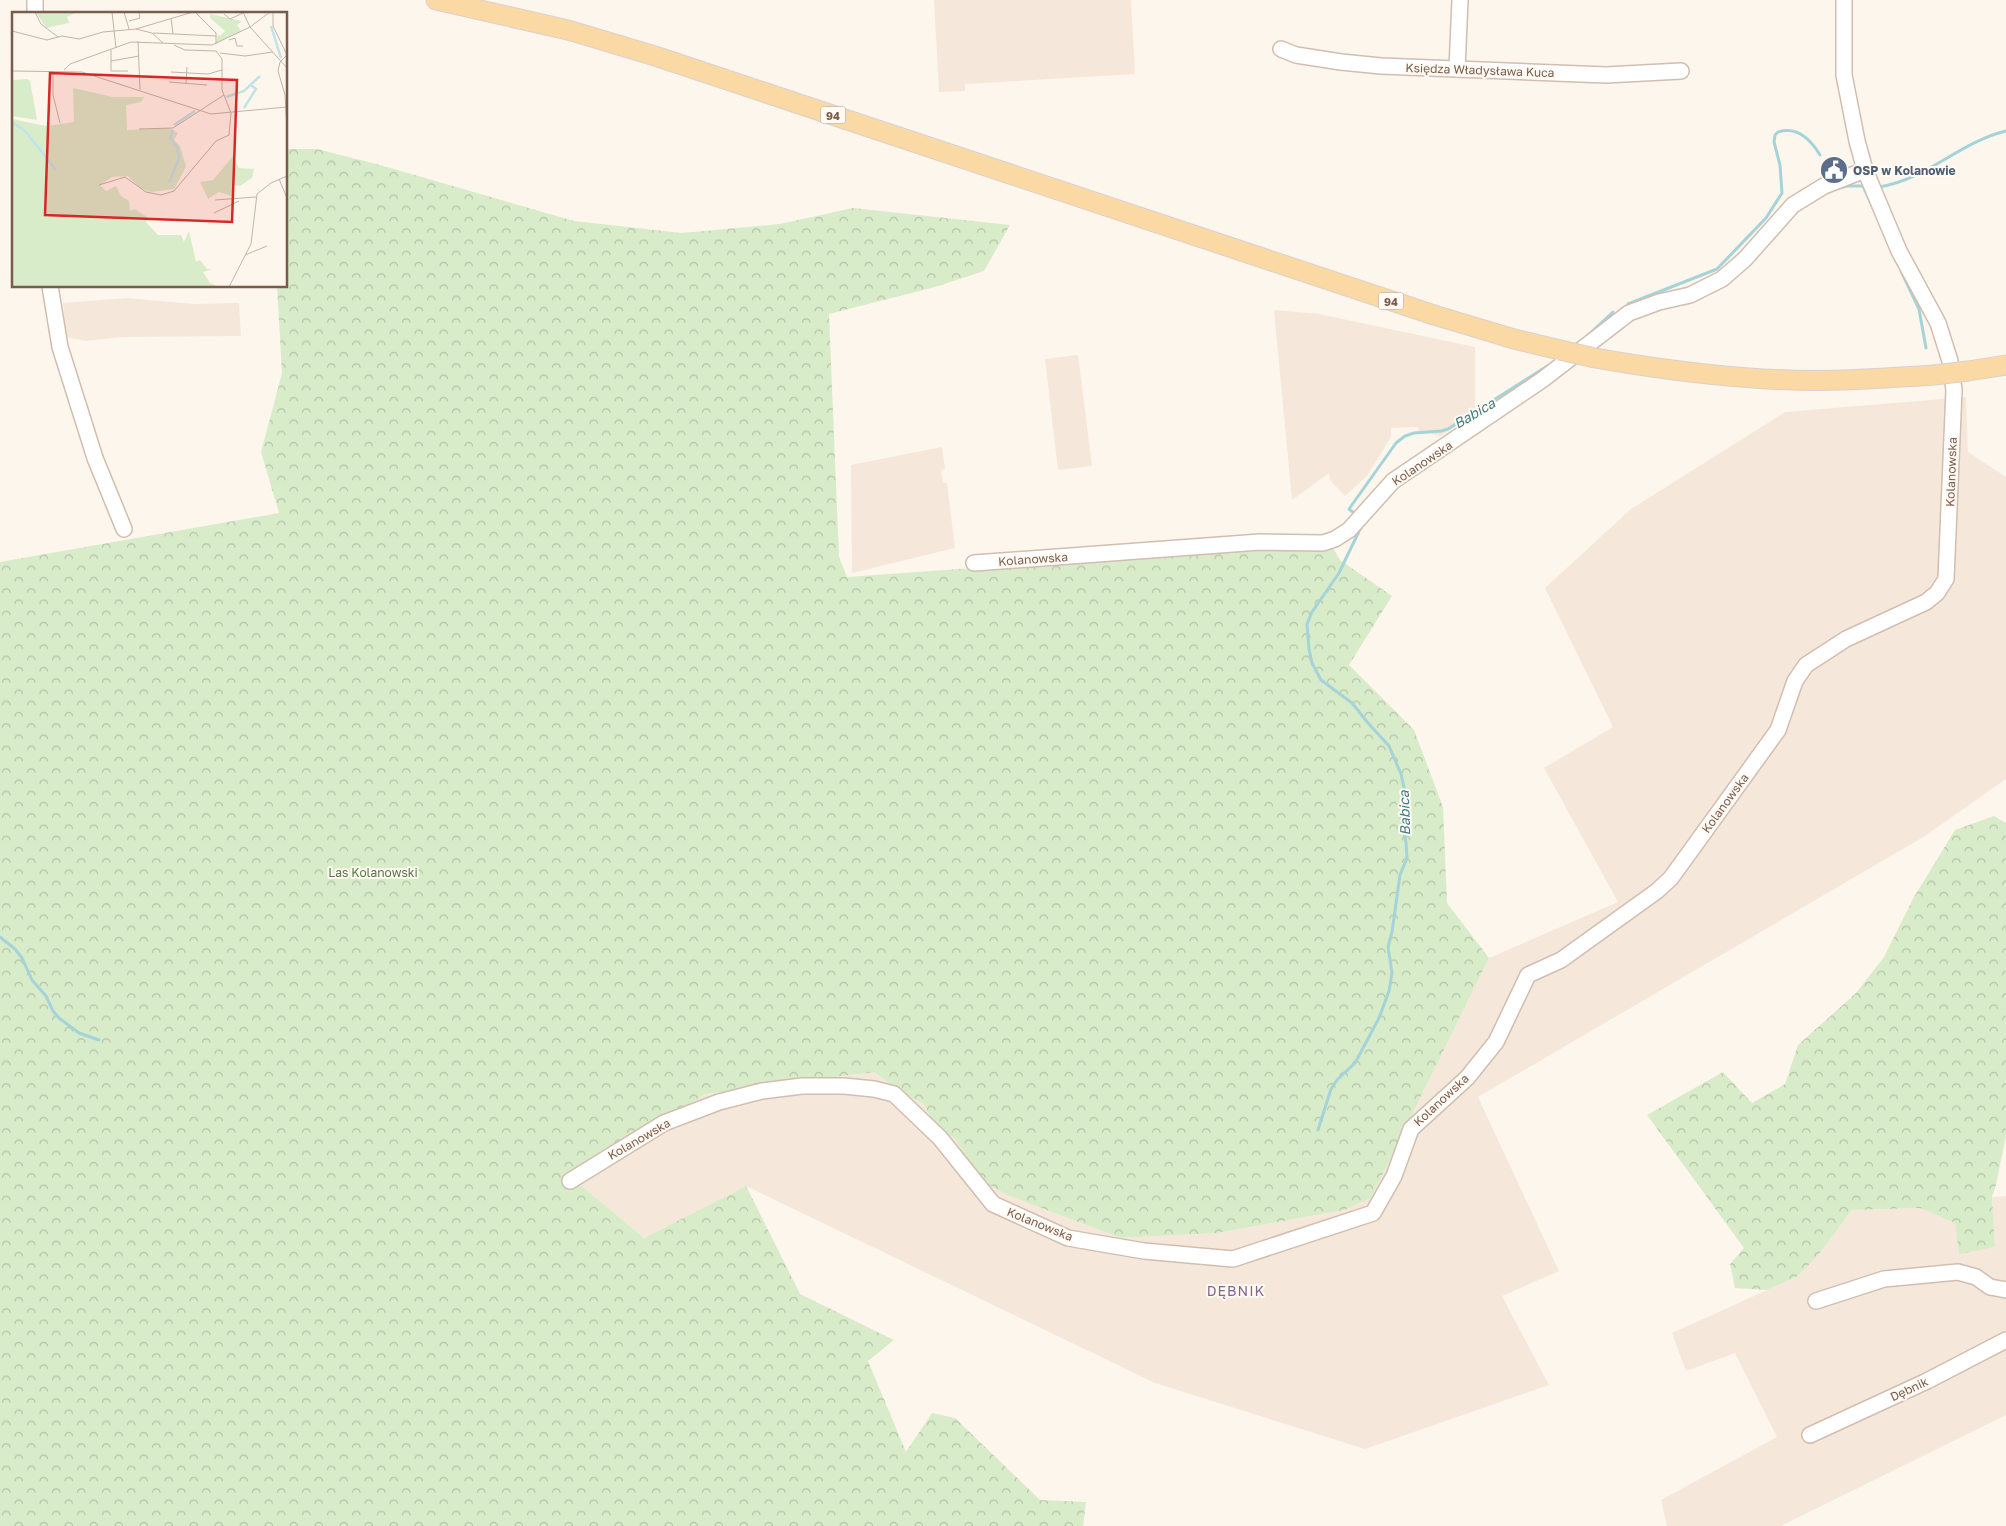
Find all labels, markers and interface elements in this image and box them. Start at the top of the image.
inset map [12,12,288,288]
street label: Księdza Władysława Kuca [1405,60,1555,80]
road number: 94 [820,106,846,124]
public building icon: OSP w Kolanowie [1819,155,1849,185]
place label: OSP w Kolanowie [1853,163,1956,178]
road number: 94 [1378,292,1404,310]
water label: Babica [1450,394,1499,432]
street label: Kolanowska [1389,437,1455,489]
street label: Kolanowska [1942,437,1960,507]
street label: Kolanowska [998,549,1068,569]
street label: Kolanowska [1698,770,1752,836]
water label: Babica [1395,789,1413,836]
park label: Las Kolanowski [328,865,418,880]
street label: Kolanowska [1410,1071,1472,1129]
street label: Kolanowska [605,1115,673,1163]
street label: Kolanowska [1005,1204,1075,1244]
district label: DĘBNIK [1207,1282,1265,1299]
street label: Dębnik [1888,1374,1931,1404]

